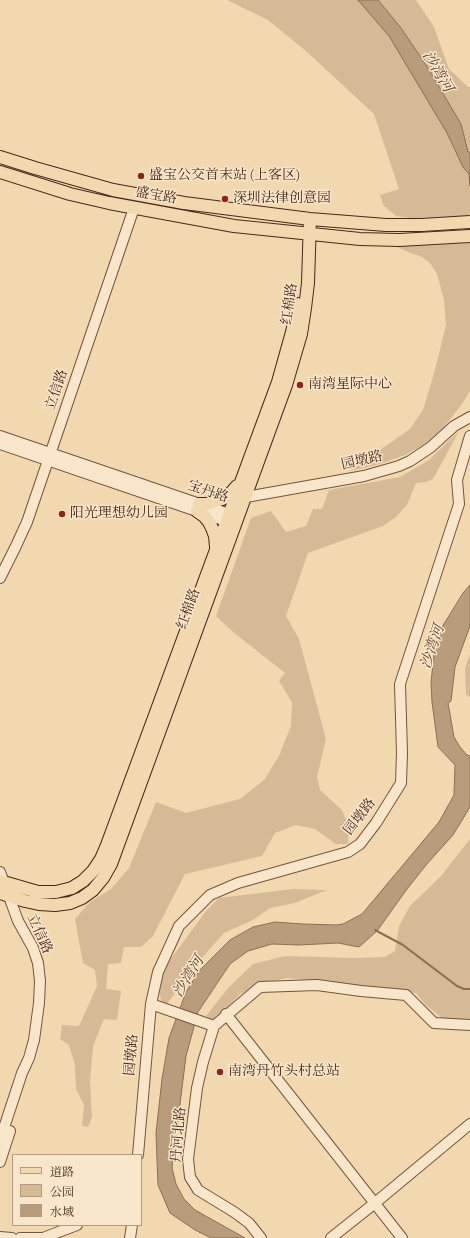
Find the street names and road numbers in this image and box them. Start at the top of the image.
street label: 盛宝路 [134,184,178,208]
street label: 红棉路 [279,282,301,326]
street label: 立信路 [42,367,72,413]
street label: 园墩路 [340,448,384,474]
street label: 宝丹路 [185,477,231,507]
street label: 红棉路 [174,586,204,632]
street label: 园墩路 [340,795,380,839]
street label: 立信路 [23,911,55,957]
street label: 园墩路 [122,1033,142,1077]
street label: 丹河北路 [168,1106,190,1164]

